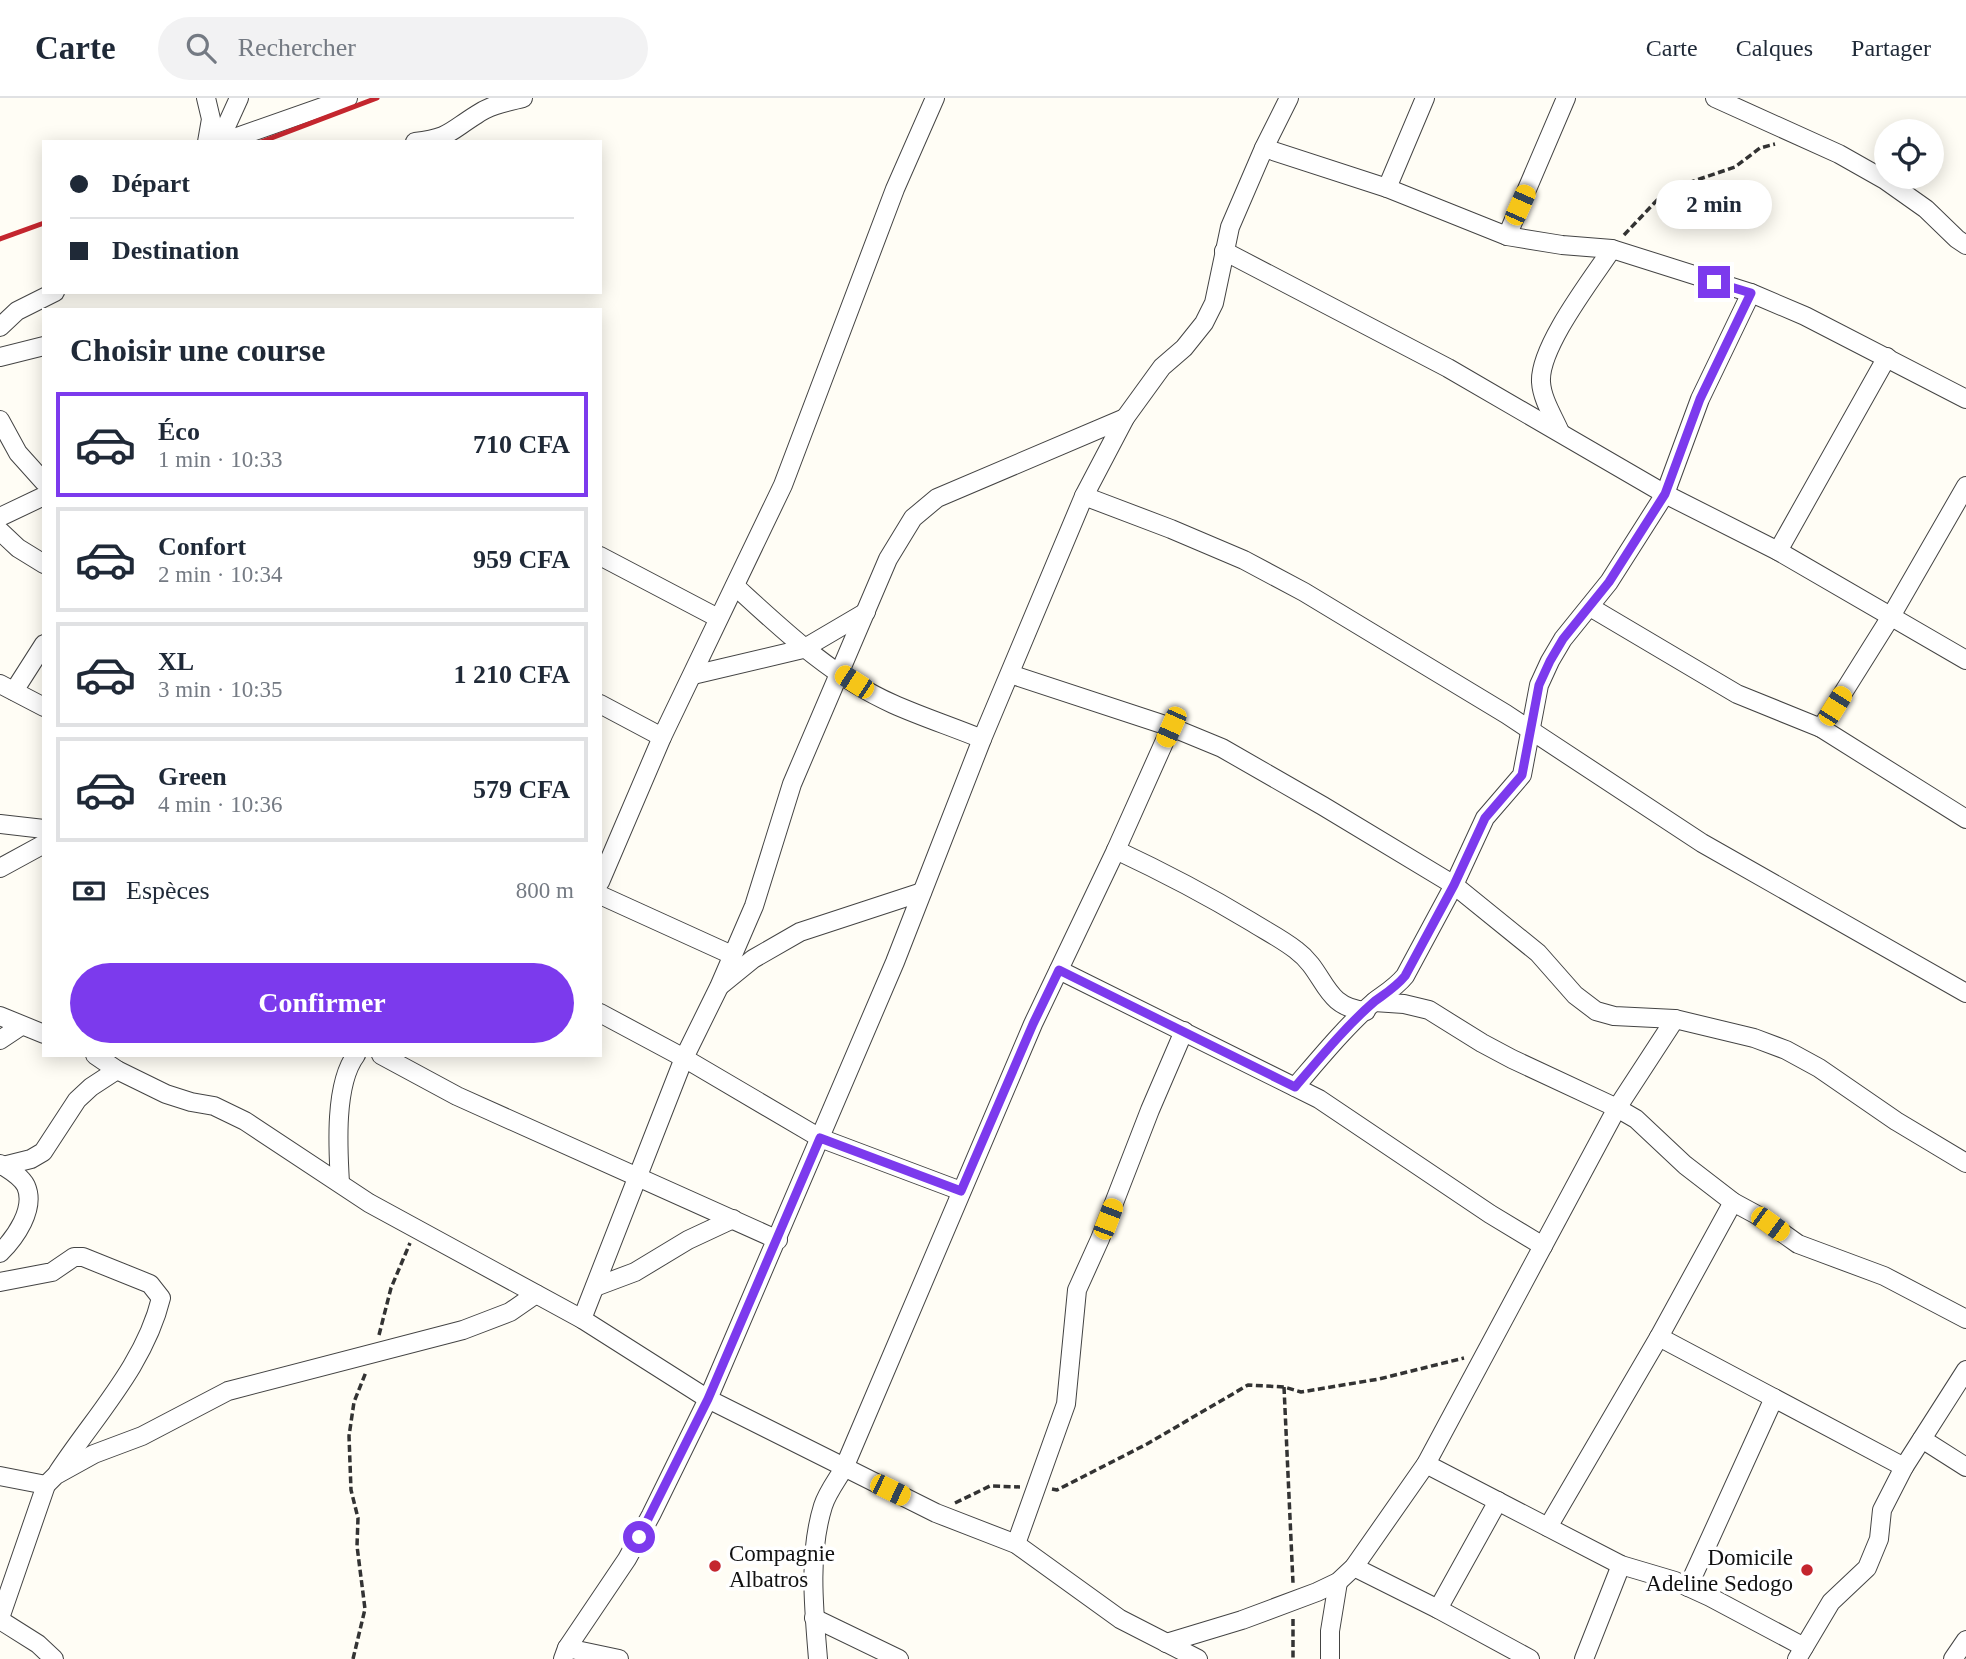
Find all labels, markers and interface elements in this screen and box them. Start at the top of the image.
search box [158,17,648,80]
icon: search [182,29,220,67]
text: Carte [35,30,116,66]
text: Rechercher [238,33,356,62]
text: Carte [1646,35,1698,61]
text: Calques [1736,35,1813,61]
text: Partager [1851,35,1931,61]
map controls [1874,119,1944,189]
button: locate [1874,119,1944,189]
text: Départ [112,169,190,198]
callout: 2 min [1656,180,1772,230]
car [1502,182,1539,228]
text: 2 min [1686,192,1742,217]
text: Destination [112,236,239,265]
route end [1698,266,1730,298]
text: Choisir une course [70,332,325,368]
icon: car [74,413,137,476]
text: Éco [158,417,200,446]
text: 710 CFA [473,430,570,459]
text: 1 min · 10:33 [158,447,283,472]
icon: car [74,528,137,591]
text: Confort [158,532,246,561]
text: 959 CFA [473,545,570,574]
text: 2 min · 10:34 [158,562,283,587]
icon: car [74,643,137,706]
text: XL [158,647,194,676]
text: 1 210 CFA [453,660,570,689]
car [831,662,878,702]
text: 3 min · 10:35 [158,677,283,702]
car [1815,683,1856,729]
car [1153,704,1190,750]
icon: car [74,758,137,821]
text: Green [158,762,227,791]
text: 579 CFA [473,775,570,804]
text: 4 min · 10:36 [158,792,283,817]
icon: cash [70,872,108,910]
text: Espèces [126,876,210,905]
text: 800 m [516,878,574,903]
button: Confirmer [70,963,574,1043]
car [1091,1196,1126,1242]
car [1747,1203,1794,1245]
car [867,1471,914,1509]
route start [623,1521,655,1553]
place label: Compagnie Albatros [729,1541,835,1592]
place label: Domicile Adeline Sedogo [1645,1545,1793,1596]
marker: Compagnie Albatros [707,1558,723,1574]
marker: Domicile Adeline Sedogo [1799,1562,1815,1578]

